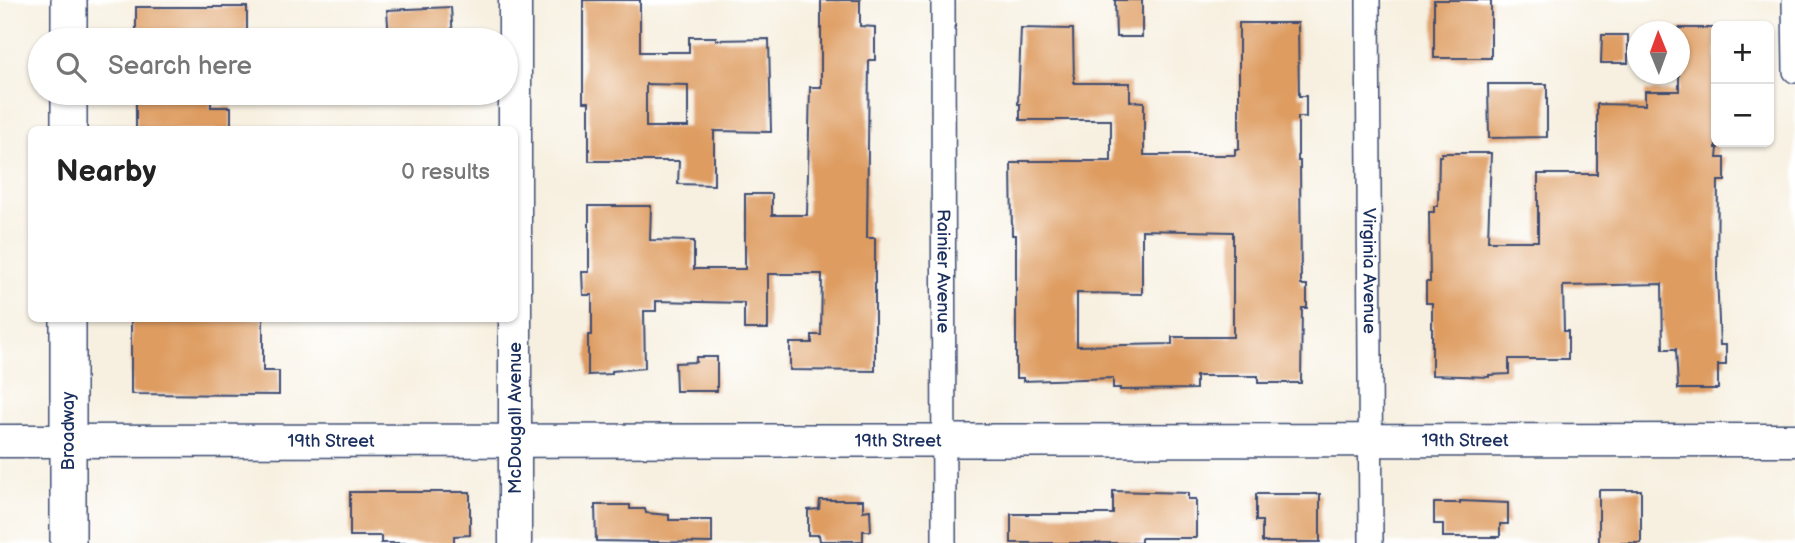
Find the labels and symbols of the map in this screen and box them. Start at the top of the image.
north arrow [1627,21,1690,84]
street label: Virginia Avenue [1358,208,1380,334]
street label: Rainier Avenue [932,209,954,333]
street label: McDougall Avenue [505,342,526,494]
street label: Broadway [58,391,79,470]
street label: 19th Street [855,430,942,452]
street label: 19th Street [1422,430,1509,451]
street label: 19th Street [288,431,375,452]

